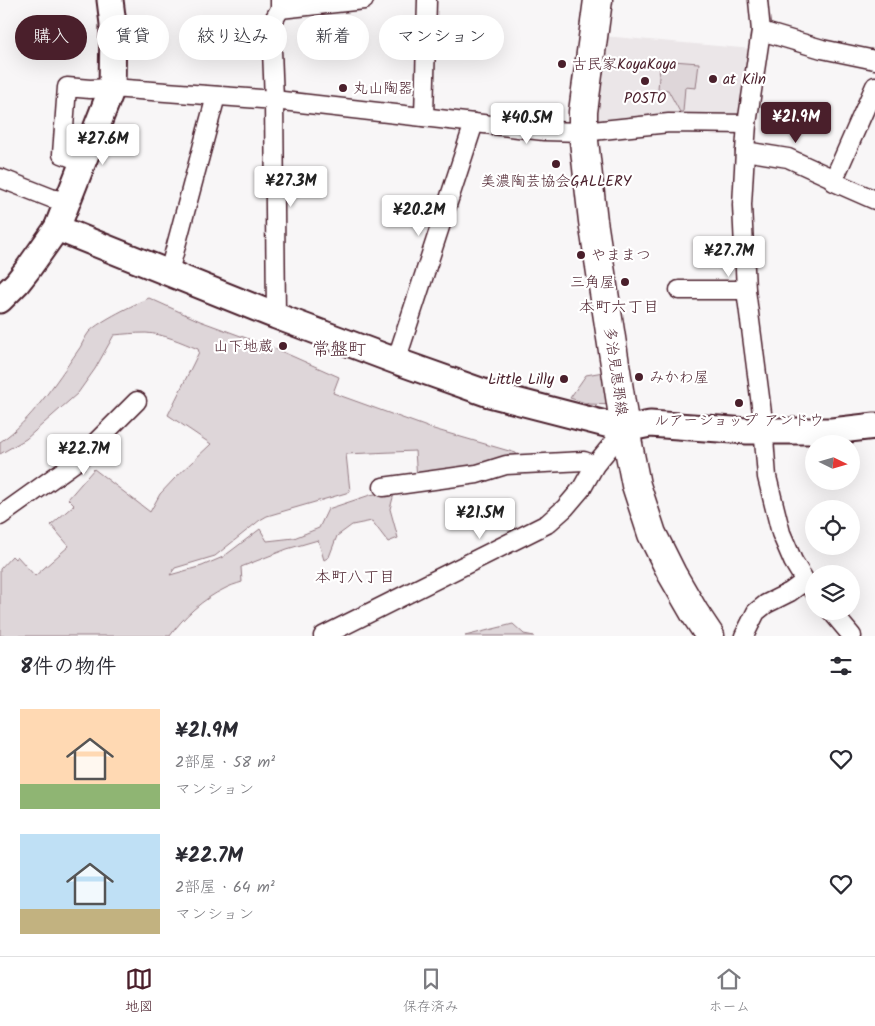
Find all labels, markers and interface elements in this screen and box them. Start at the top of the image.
chip: 購入 [15,15,87,60]
chip: 賃貸 [97,15,169,60]
chip: 絞り込み [179,15,287,60]
chip: 新着 [297,15,369,60]
chip: マンション [379,15,504,60]
place label: 古民家KoyaKoya [572,53,676,77]
marker: 古民家KoyaKoya [556,58,568,70]
place label: at Kiln [723,68,766,92]
marker: at Kiln [707,73,719,85]
marker: POSTO [639,75,651,87]
place label: 丸山陶器 [353,77,413,101]
marker: 丸山陶器 [337,82,349,94]
place label: POSTO [624,87,666,111]
pin: ¥40.5M [486,102,568,145]
pin: ¥21.9M [755,102,837,144]
text: ¥21.9M [772,105,820,130]
text: ¥40.5M [502,106,552,131]
pin: ¥27.6M [62,124,144,166]
text: ¥27.6M [77,127,129,152]
marker: 美濃陶芸協会GALLERY [550,158,562,170]
pin: ¥27.3M [250,166,332,208]
text: ¥27.3M [265,169,317,194]
place label: 美濃陶芸協会GALLERY [481,170,633,194]
pin: ¥20.2M [378,194,460,237]
text: ¥20.2M [393,198,445,223]
pin: ¥27.7M [688,236,770,278]
text: ¥27.7M [704,239,754,264]
place label: やままつ [591,244,651,268]
marker: やままつ [575,249,587,261]
place label: 三角屋 [570,271,615,295]
marker: 三角屋 [619,276,631,288]
district label: 本町六丁目 [579,295,659,320]
street label: 多治見恵那線 [597,325,633,417]
place label: 山下地蔵 [213,335,273,359]
district label: 常盤町 [312,336,366,365]
marker: 山下地蔵 [277,340,289,352]
place label: みかわ屋 [649,366,709,390]
place label: Little Lilly [488,368,555,392]
marker: みかわ屋 [633,371,645,383]
marker: Little Lilly [558,373,570,385]
marker: ルアーショップ アンドウ [733,397,745,409]
place label: ルアーショップ アンドウ [654,409,824,433]
pin: ¥22.7M [43,434,125,476]
north arrow [805,435,860,490]
map controls [805,435,860,620]
text: ¥22.7M [58,437,110,462]
pin: ¥21.5M [439,498,521,540]
button: locate [805,500,860,555]
text: ¥21.5M [456,501,504,526]
district label: 本町八丁目 [315,565,395,590]
button: layers [805,565,860,620]
text: 8件の物件 [20,651,116,684]
icon: filters [827,652,855,680]
text: ¥21.9M [175,715,238,748]
icon: home [60,729,120,789]
icon: heart [827,745,855,773]
text: 2部屋 · 58 m² [175,750,275,775]
text: マンション [175,777,254,802]
text: ¥22.7M [175,840,243,873]
icon: home [60,854,120,914]
icon: heart [827,870,855,898]
text: 2部屋 · 64 m² [175,875,275,900]
text: マンション [175,902,254,927]
tab: 地図 [125,965,153,1018]
tab: 保存済み [403,965,459,1018]
tab: ホーム [709,965,750,1018]

